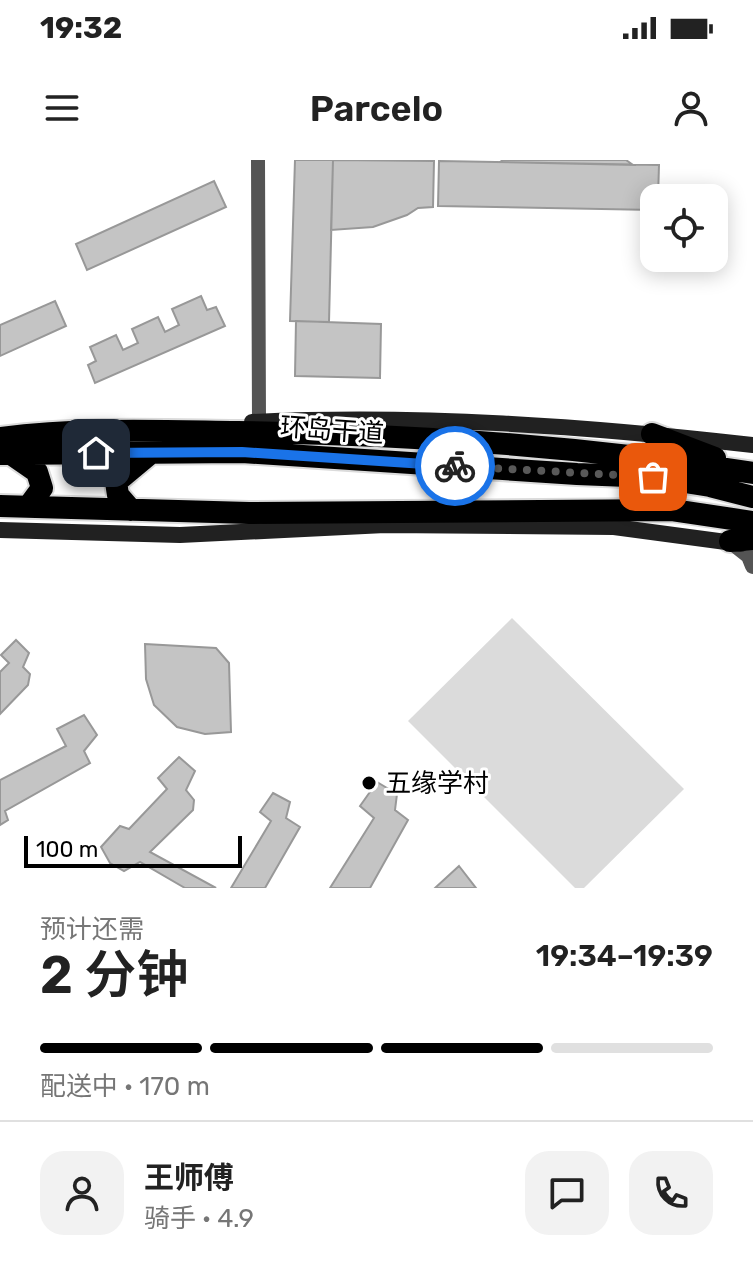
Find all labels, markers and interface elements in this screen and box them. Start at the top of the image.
text: 19:32 [40,10,122,46]
icon: menu [40,86,84,130]
icon: person [669,86,713,130]
text: Parcelo [310,87,443,130]
map controls [640,184,728,272]
button: locate [640,184,728,272]
street label: 环岛干道 [279,411,385,450]
pin [62,419,130,487]
courier [415,426,495,506]
icon: home [74,431,118,475]
pin [619,443,687,511]
icon: bike [433,444,477,488]
icon: bag [631,455,675,499]
place label: 五缘学村 [385,768,489,799]
marker: 五缘学村 [360,774,378,792]
scale bar [24,832,242,868]
text: 100 m [36,836,98,863]
text: 预计还需 [40,914,144,945]
text: 19:34–19:39 [536,938,713,974]
text: 2 分钟 [40,944,188,1006]
text: 配送中 · 170 m [40,1071,210,1102]
button: person [40,1151,124,1235]
button: chat [525,1151,609,1235]
button: phone [629,1151,713,1235]
text: 王师傅 [144,1160,234,1196]
text: 骑手 · 4.9 [144,1203,254,1234]

